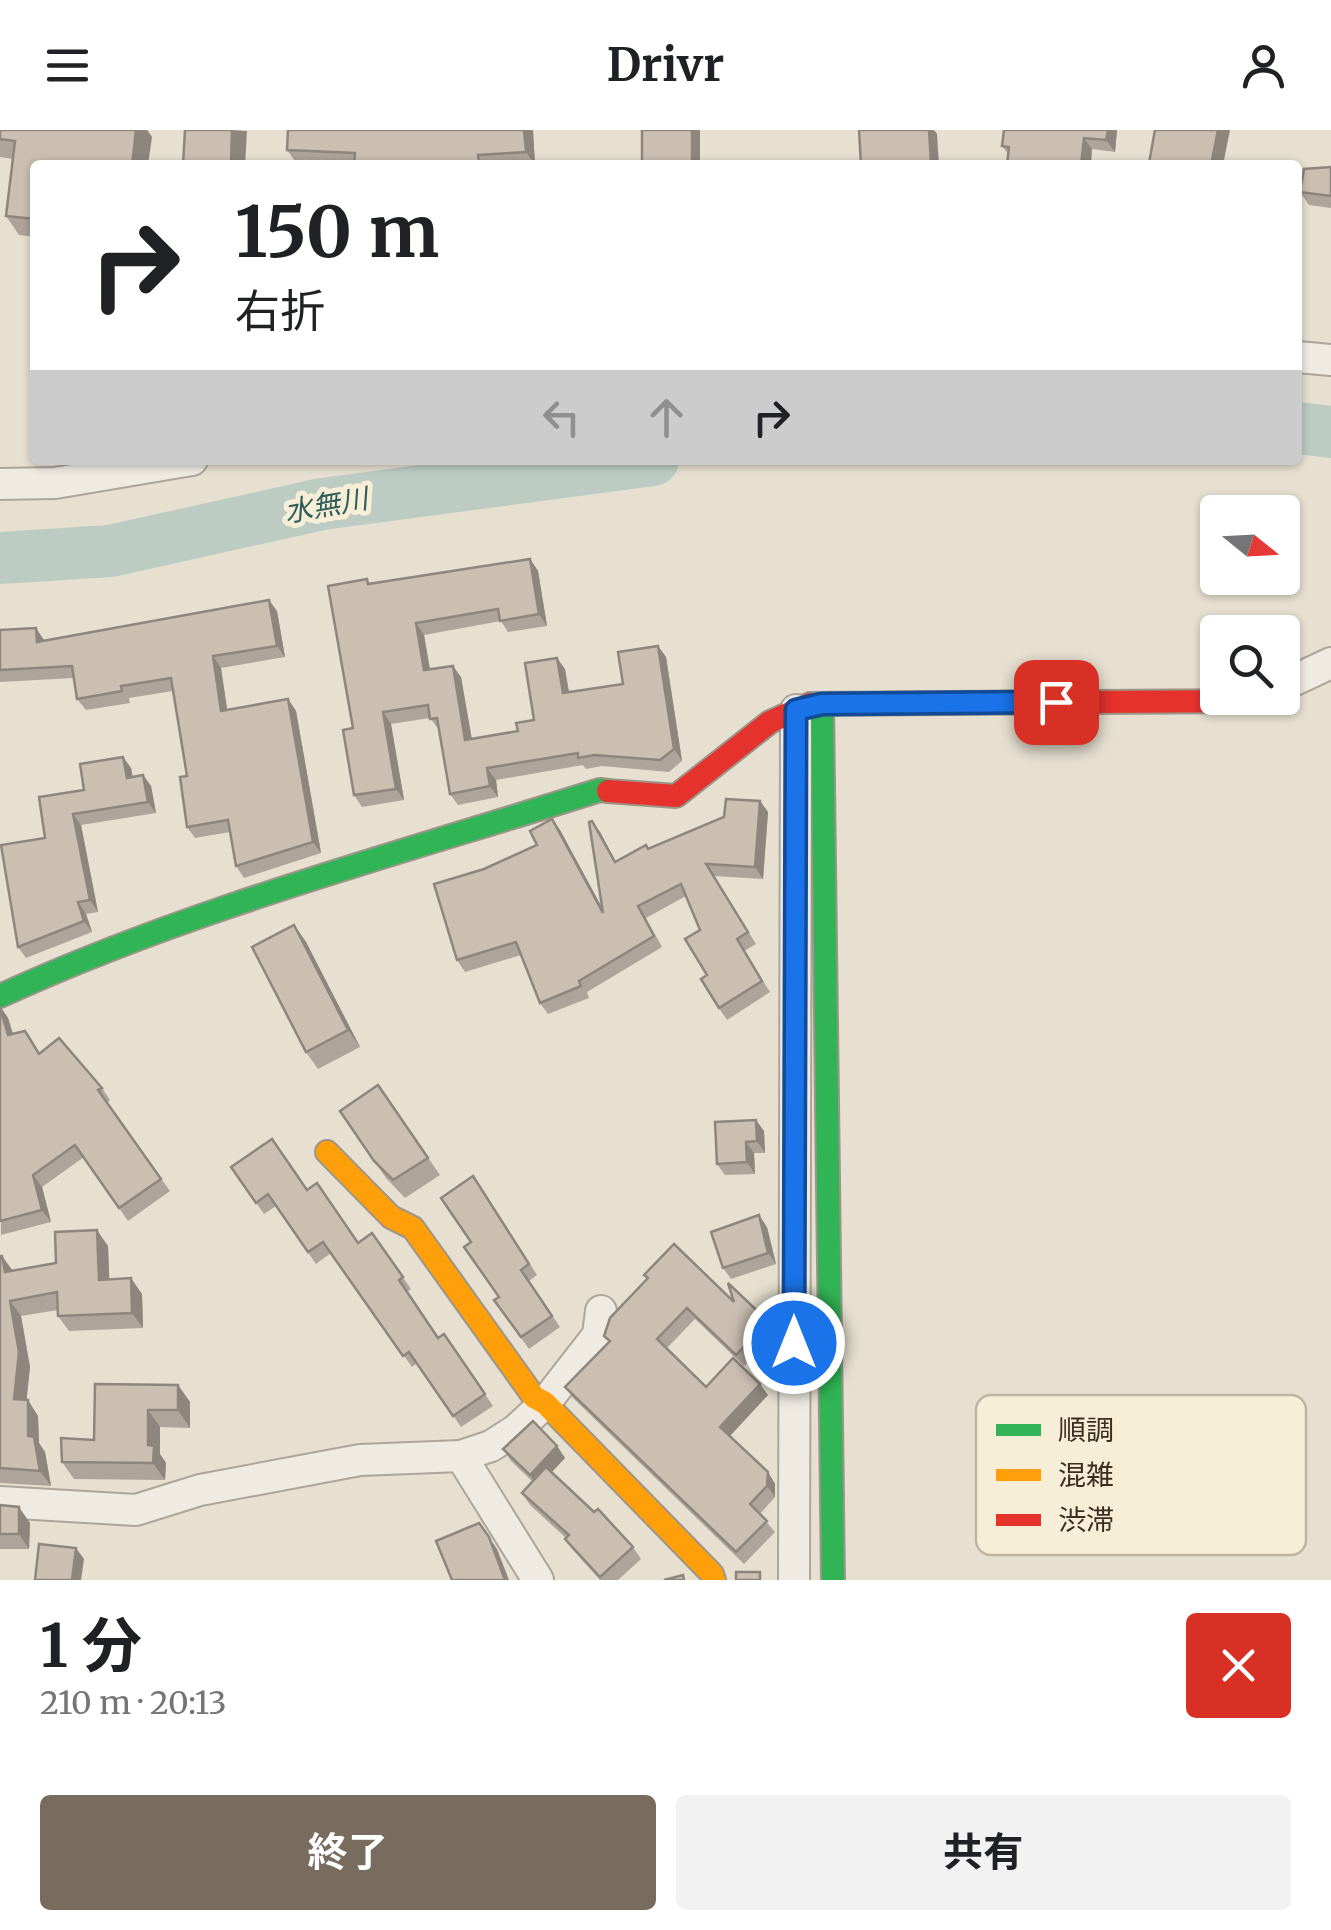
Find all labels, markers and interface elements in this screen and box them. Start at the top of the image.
text: Drivr [607,37,724,93]
icon: menu [40,38,95,93]
icon: person [1236,38,1291,93]
text: 150 m [235,188,439,276]
icon: right [70,200,200,330]
text: 右折 [235,283,325,339]
icon: left [534,390,589,445]
icon: ahead [639,390,694,445]
icon: right [744,390,799,445]
water label: 水無川 [282,479,373,530]
north arrow [1200,495,1300,595]
map controls [1200,495,1300,715]
button: search [1200,615,1300,715]
pin [1014,660,1099,745]
icon: arrive [1029,675,1084,730]
position arrow [742,1291,846,1395]
legend [976,1395,1306,1555]
text: 順調 [1058,1412,1114,1448]
text: 混雑 [1058,1457,1114,1493]
text: 渋滞 [1058,1502,1114,1538]
text: 1 分 [40,1608,142,1683]
button: close [1186,1613,1291,1718]
text: 210 m · 20:13 [40,1683,227,1723]
button: 終了 [40,1795,656,1910]
button: 共有 [676,1795,1291,1910]

